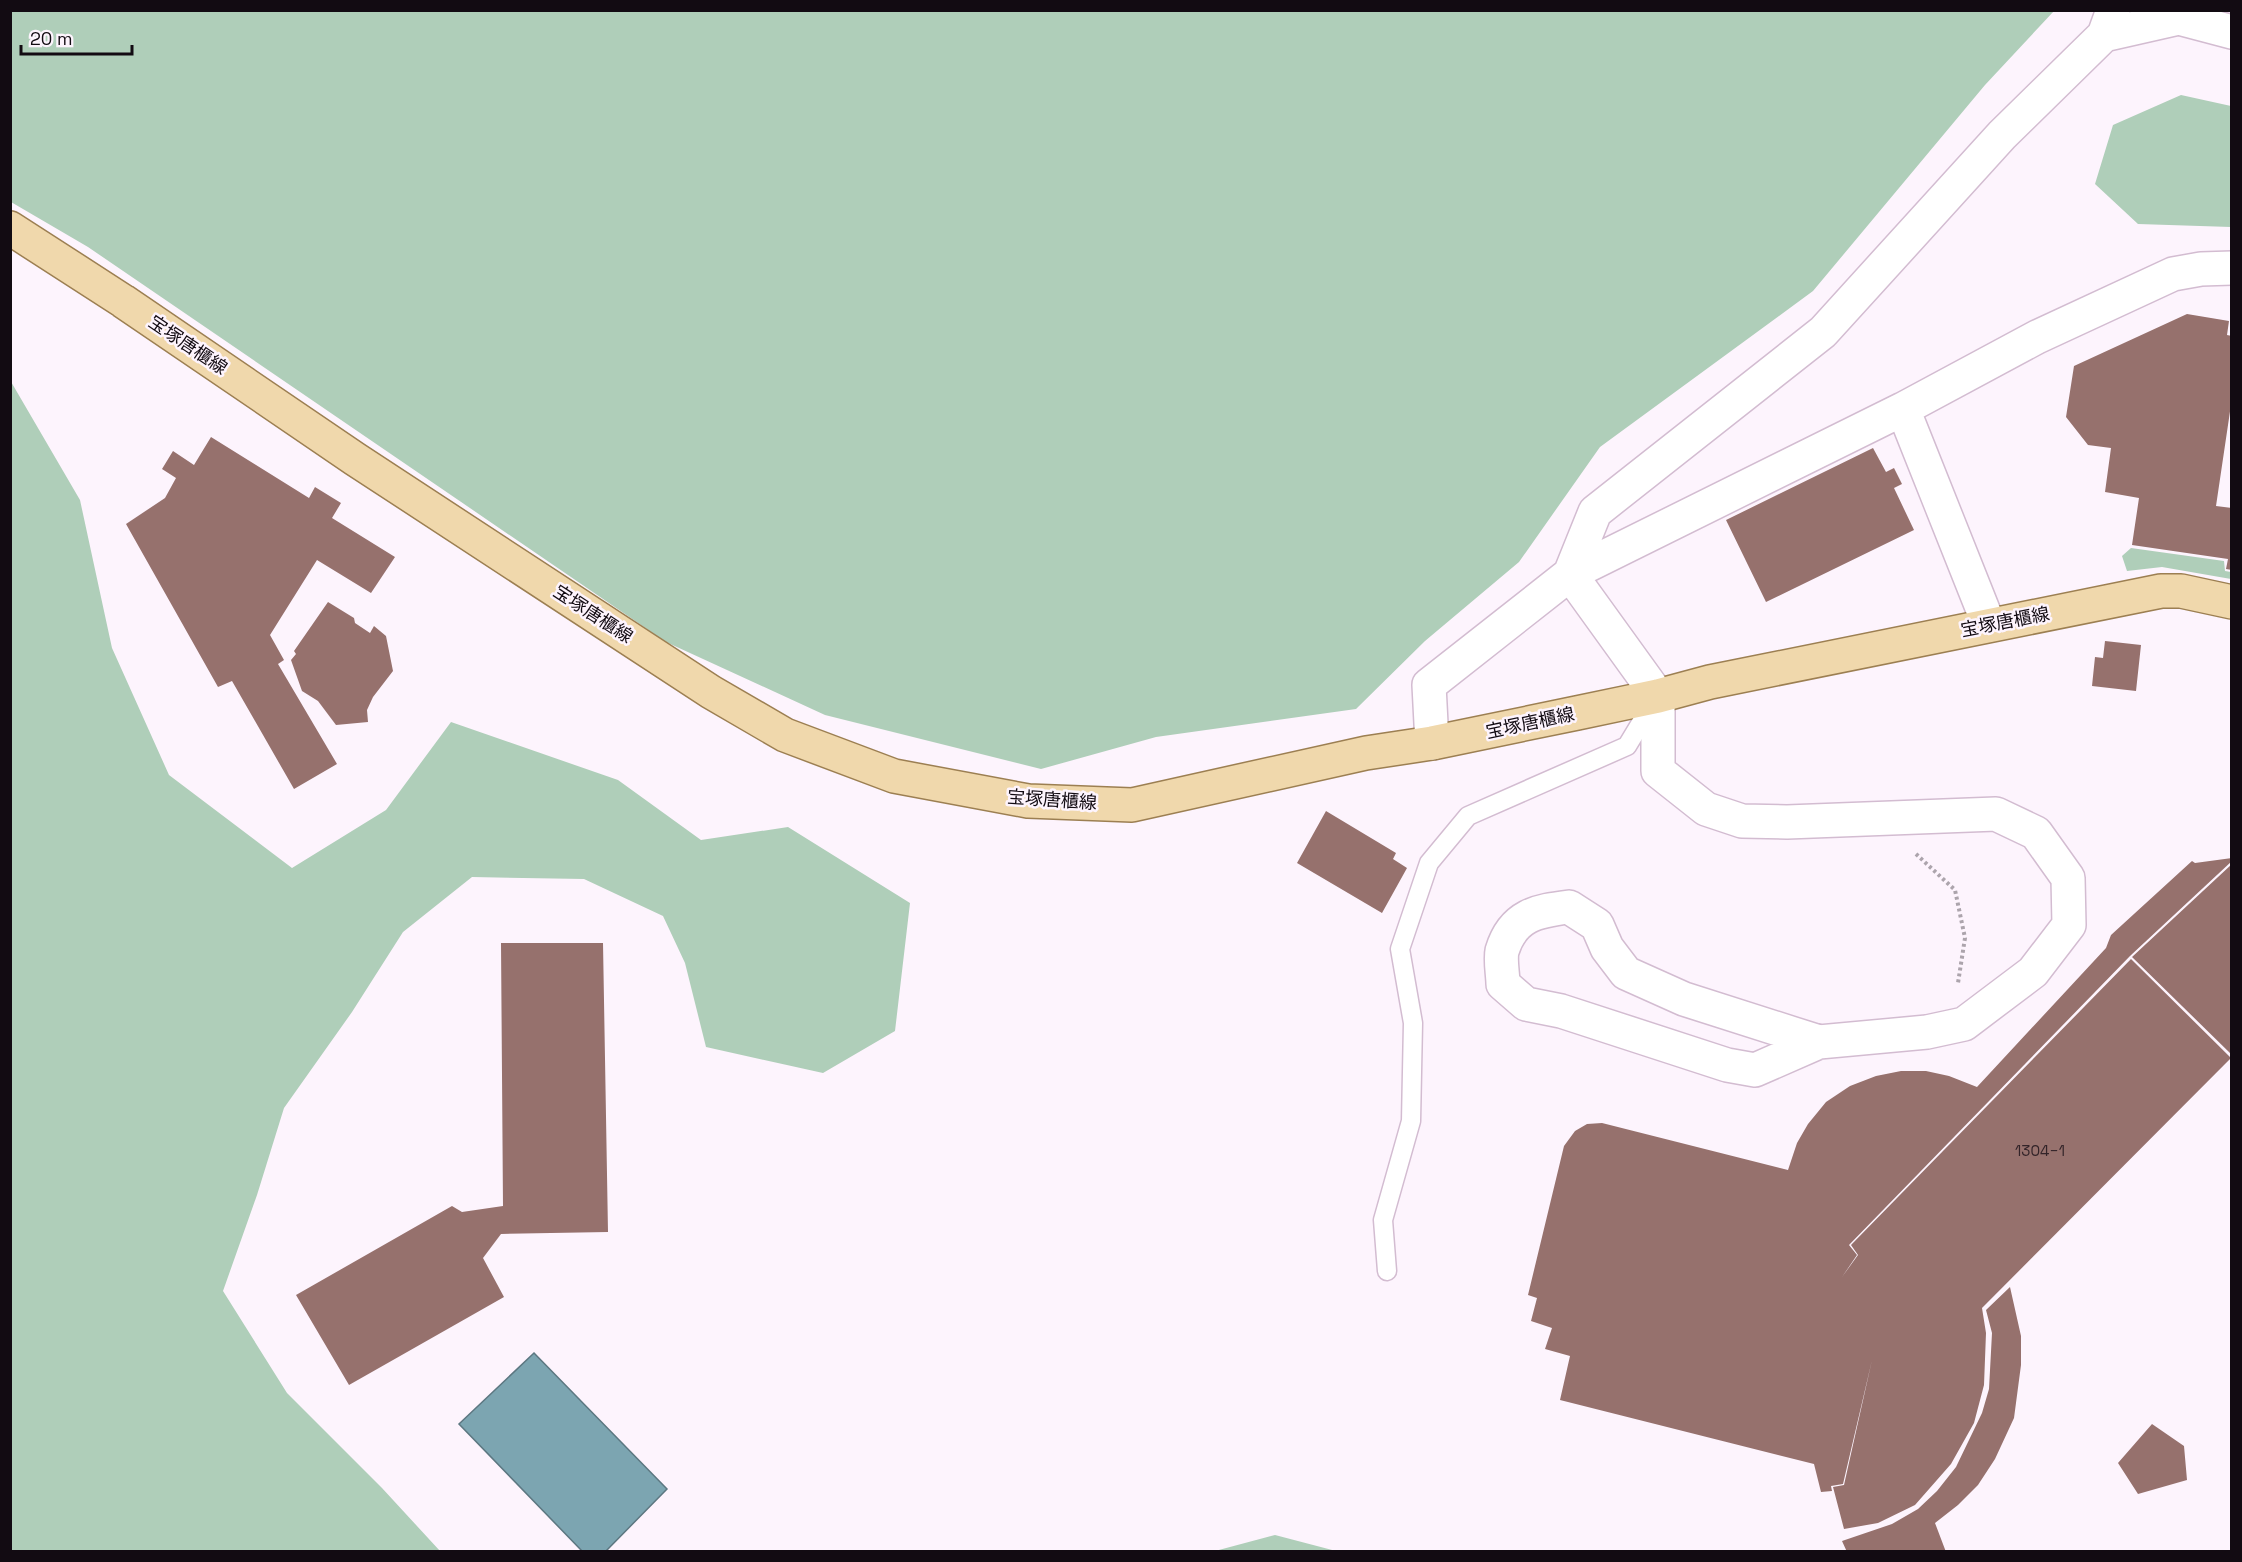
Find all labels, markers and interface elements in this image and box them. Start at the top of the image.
scale bar [21,18,132,56]
text: 20 m [30,27,73,50]
street label: 宝塚唐櫃線 [145,310,232,379]
street label: 宝塚唐櫃線 [549,579,637,648]
street label: 宝塚唐櫃線 [1959,602,2051,641]
street label: 宝塚唐櫃線 [1483,702,1576,743]
street label: 宝塚唐櫃線 [1006,785,1098,814]
house number: 1304−1 [2015,1141,2065,1160]

